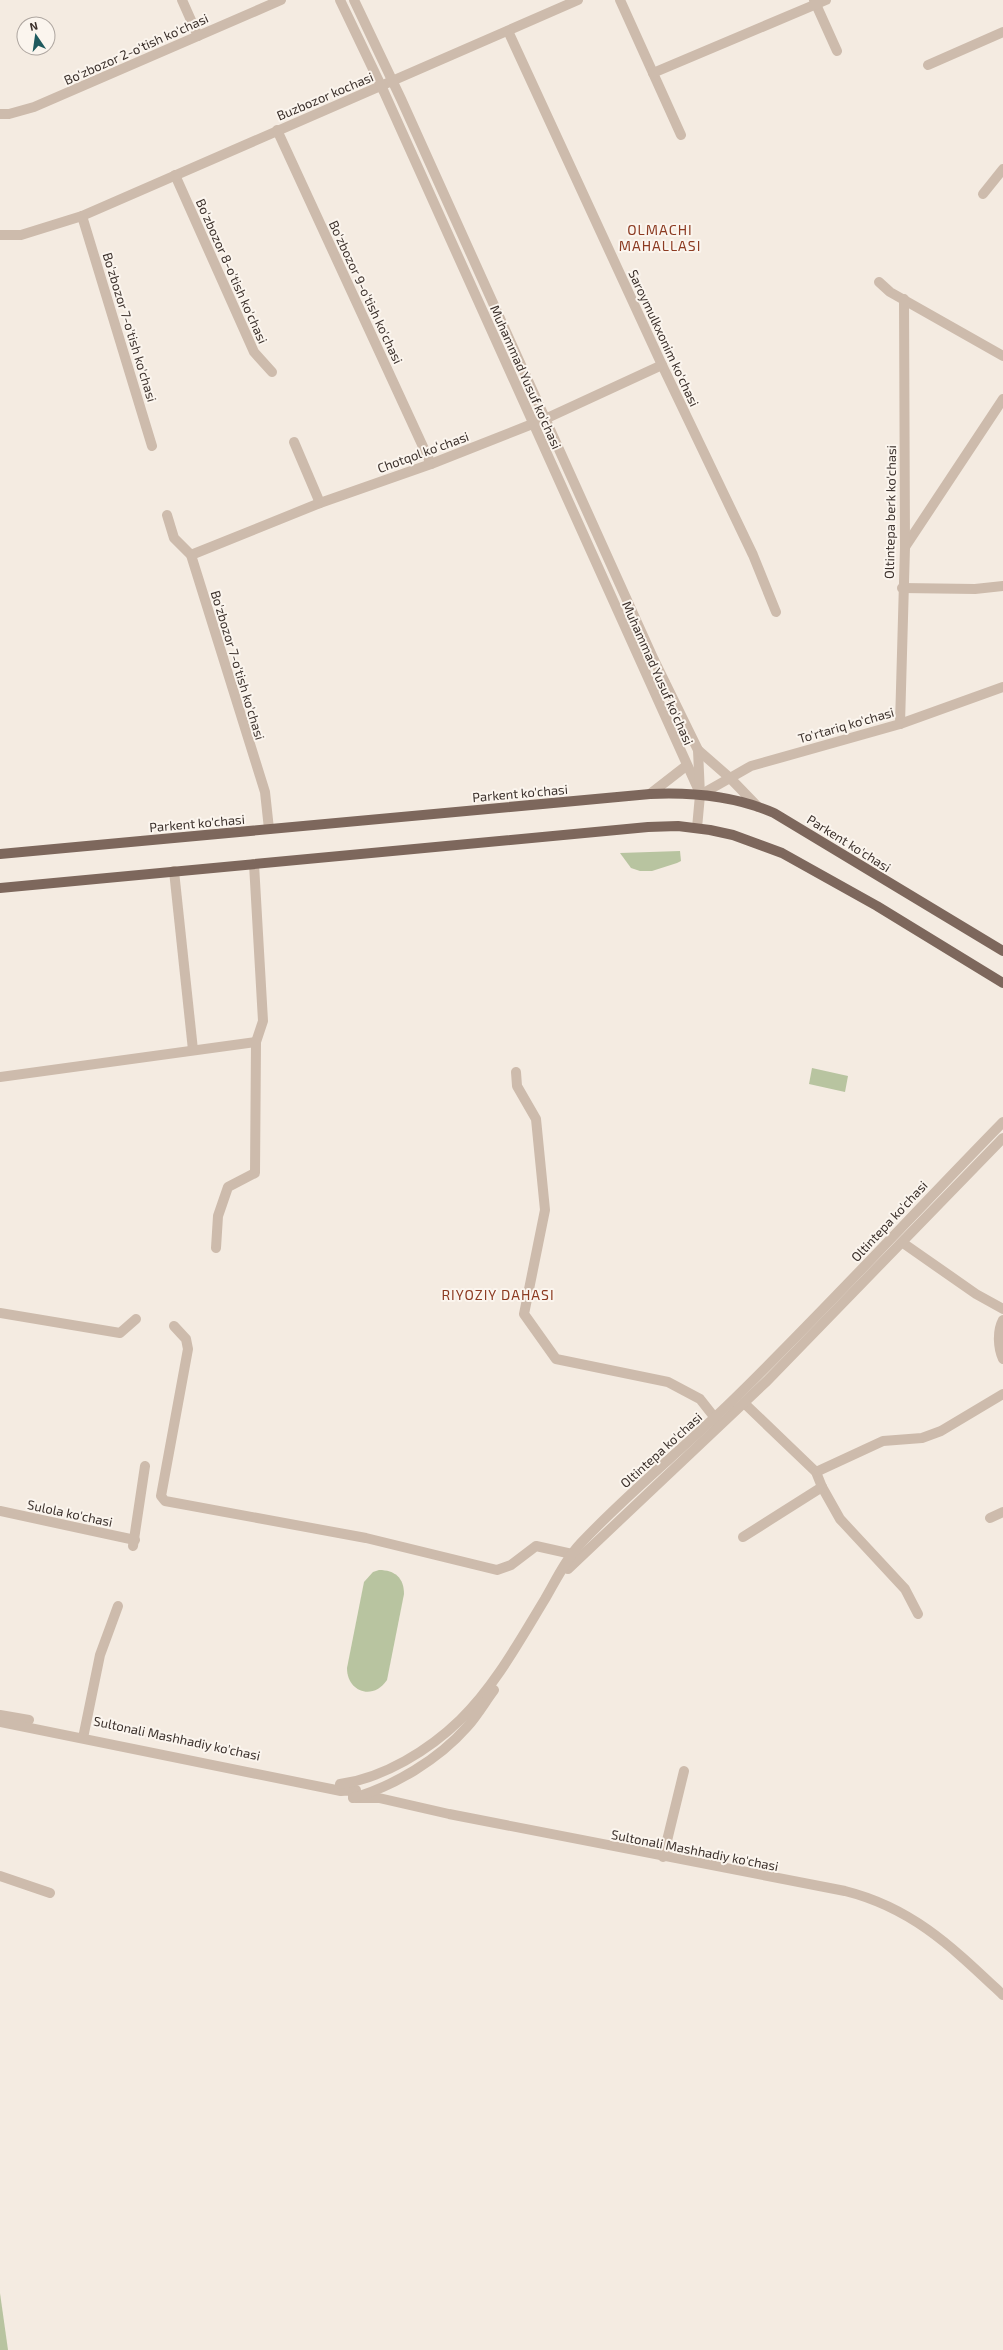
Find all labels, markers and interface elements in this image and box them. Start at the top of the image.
street label: Bo'zbozor 2-o'tish ko'chasi [61,10,211,88]
north arrow [16,16,56,56]
text: N [28,19,39,33]
street label: Buzbozor kochasi [274,68,376,124]
street label: Bo'zbozor 8-o'tish ko'chasi [193,196,271,346]
street label: Bo'zbozor 9-o'tish ko'chasi [326,218,406,366]
district label: OLMACHI MAHALLASI [619,221,701,254]
street label: Bo'zbozor 7-o'tish ko'chasi [100,250,160,404]
street label: Saroymulkxonim ko'chasi [625,267,703,409]
street label: Muhammad Yusuf ko'chasi [487,302,565,452]
street label: Chotqol koʻchasi [375,428,471,476]
street label: Oltintepa berk ko'chasi [881,445,899,579]
street label: Bo'zbozor 7-o'tish ko'chasi [208,588,268,742]
street label: Muhammad Yusuf ko'chasi [619,598,697,748]
street label: To'rtariq ko'chasi [796,704,896,746]
street label: Parkent ko'chasi [472,781,568,805]
street label: Parkent ko'chasi [149,811,245,835]
street label: Parkent ko'chasi [804,811,894,875]
street label: Oltintepa ko'chasi [847,1177,931,1265]
district label: RIYOZIY DAHASI [441,1286,555,1303]
street label: Oltintepa ko'chasi [617,1409,705,1491]
street label: Sulola ko'chasi [26,1496,114,1530]
street label: Sultonali Mashhadiy ko'chasi [92,1713,262,1763]
street label: Sultonali Mashhadiy ko'chasi [610,1826,780,1874]

